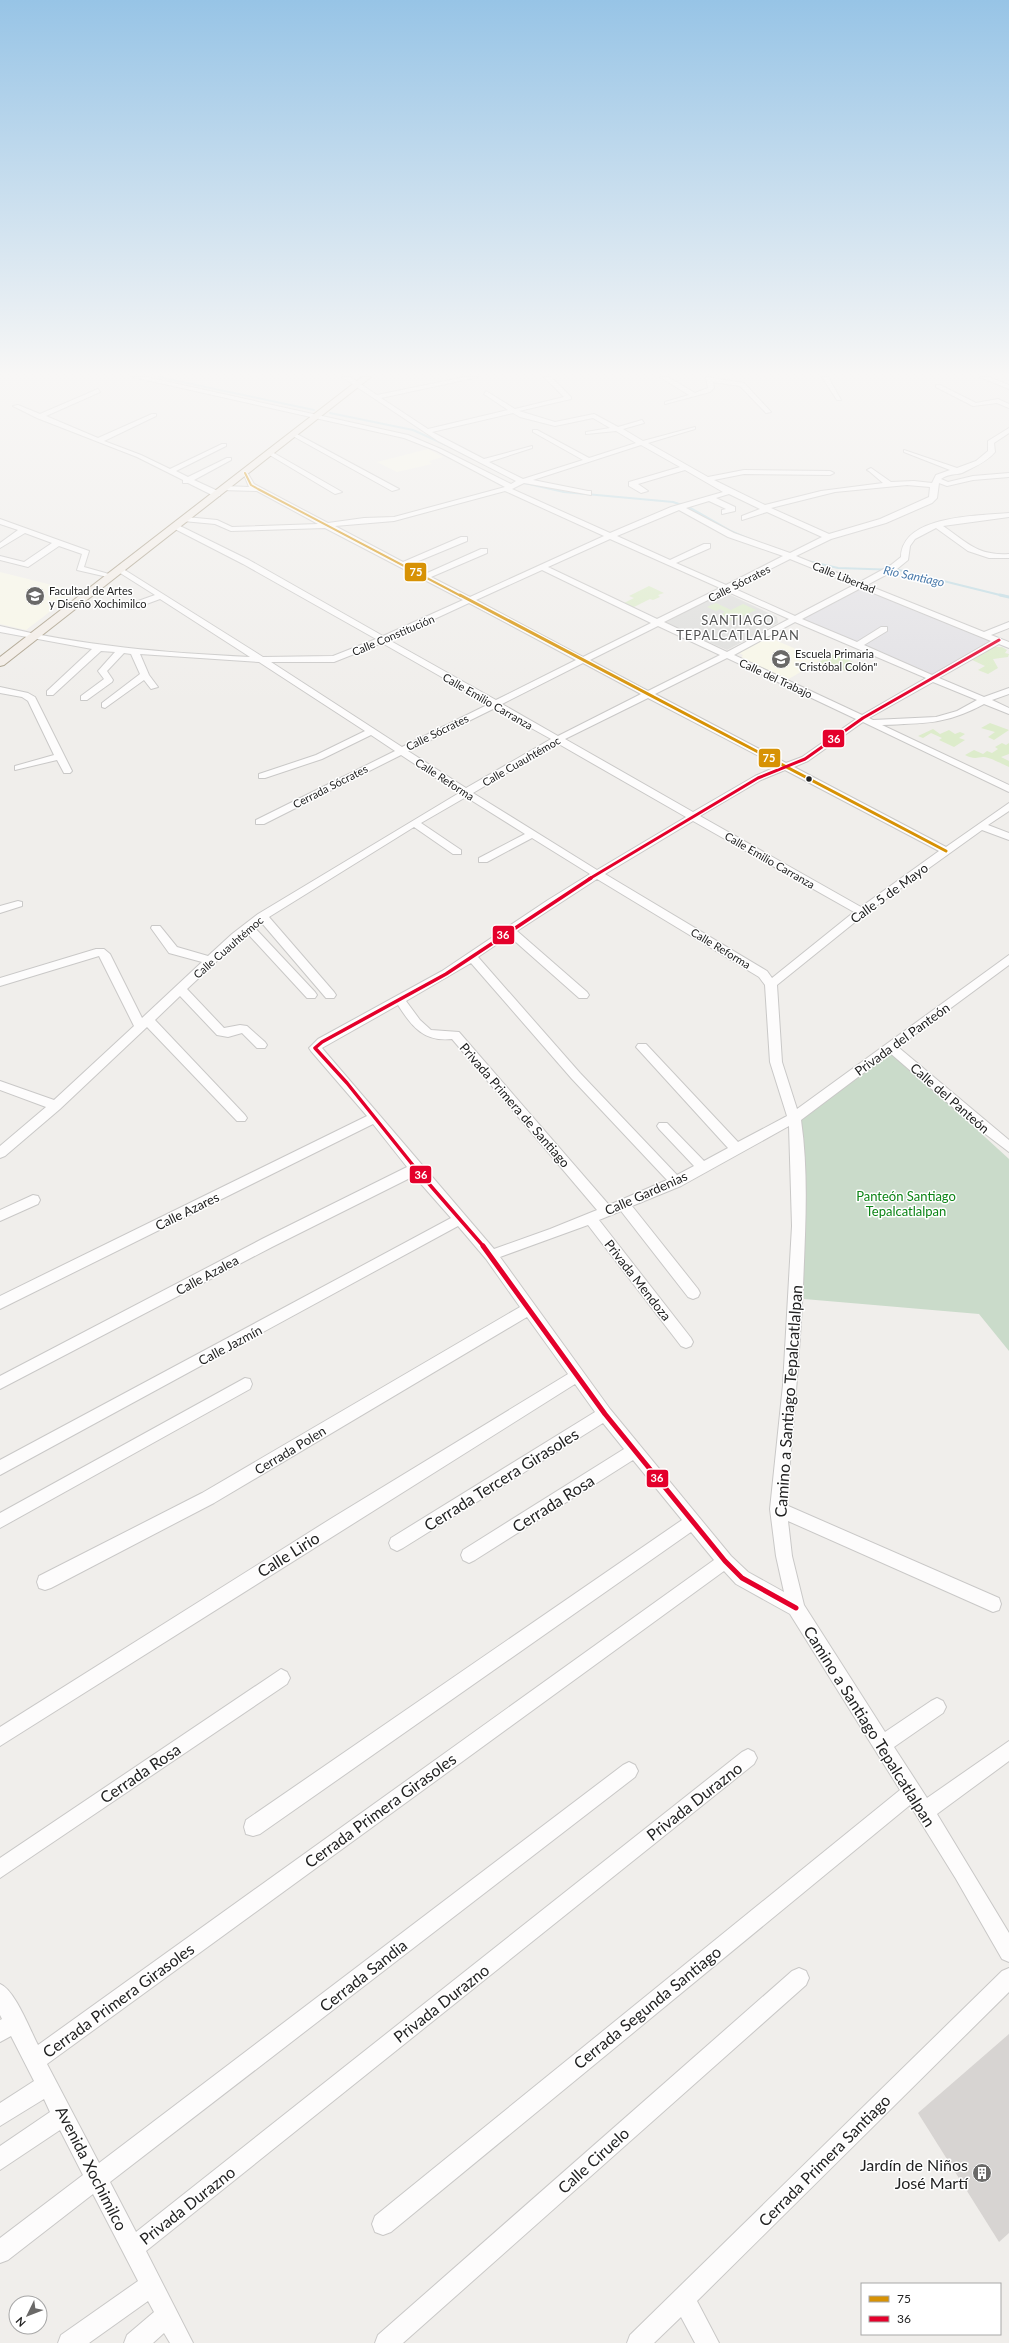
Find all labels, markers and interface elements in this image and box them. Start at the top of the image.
street label: Calle Libertad [811,559,877,595]
line badge: 75 [404,562,427,582]
street label: Calle Sócrates [706,562,772,604]
water label: Río Santiago [882,562,946,590]
text: 75 [410,565,422,578]
place label: Facultad de Artes y Diseño Xochimilco [49,584,147,610]
school or university icon: Facultad de Artes y Diseño Xochimilco [24,585,46,607]
street label: Calle Constitución [350,612,436,658]
district label: SANTIAGO TEPALCATLALPAN [676,612,800,643]
place label: Escuela Primaria "Cristóbal Colón" [795,647,877,673]
school or university icon: Escuela Primaria "Cristóbal Colón" [770,648,792,670]
street label: Calle del Trabajo [738,655,814,701]
street label: Calle Emilio Carranza [441,670,535,732]
street label: Calle Sócrates [404,711,471,753]
line badge: 36 [822,729,845,748]
text: 36 [828,732,841,745]
street label: Calle Cuauhtémoc [480,733,562,789]
line badge: 75 [758,748,781,768]
text: 75 [763,751,775,764]
street label: Calle Reforma [413,755,477,803]
street label: Cerrada Sócrates [290,761,370,810]
unlabelled marker [804,774,814,784]
street label: Calle Emilio Carranza [723,829,817,891]
street label: Calle 5 de Mayo [847,860,931,926]
street label: Calle Cuauhtémoc [191,913,265,981]
line badge: 36 [492,925,515,945]
street label: Calle Reforma [689,925,753,971]
text: 36 [497,928,510,941]
street label: Privada del Panteón [851,999,953,1079]
street label: Privada Primera de Santiago [457,1039,573,1171]
street label: Calle del Panteón [907,1059,993,1137]
line badge: 36 [409,1165,432,1184]
text: 36 [415,1168,428,1181]
street label: Calle Gardenias [602,1168,690,1218]
street label: Calle Azares [152,1188,222,1233]
park label: Panteón Santiago Tepalcatlalpan [856,1188,956,1219]
street label: Privada Mendoza [601,1236,675,1324]
street label: Calle Azalea [173,1252,241,1298]
street label: Camino a Santiago Tepalcatlalpan [770,1284,806,1518]
street label: Calle Jazmín [195,1322,265,1368]
street label: Cerrada Polen [251,1422,329,1478]
street label: Cerrada Tercera Girasoles [420,1424,582,1534]
line badge: 36 [646,1469,669,1488]
street label: Cerrada Rosa [509,1470,597,1536]
text: 36 [651,1471,664,1484]
street label: Calle Lirio [253,1528,323,1580]
street label: Camino a Santiago Tepalcatlalpan [800,1622,940,1830]
street label: Cerrada Rosa [96,1739,184,1807]
street label: Cerrada Primera Girasoles [301,1749,459,1871]
street label: Privada Durazno [642,1758,746,1844]
street label: Cerrada Sandia [316,1935,410,2015]
street label: Cerrada Primera Girasoles [39,1939,197,2061]
street label: Cerrada Segunda Santiago [569,1942,725,2072]
street label: Privada Durazno [389,1960,493,2046]
street label: Cerrada Primera Santiago [754,2090,894,2230]
street label: Avenida Xochimilco [52,2103,132,2233]
street label: Calle Ciruelo [553,2123,633,2197]
place label: Jardín de Niños José Martí [860,2155,969,2192]
street label: Privada Durazno [135,2162,239,2248]
building icon: Jardín de Niños José Martí [971,2162,993,2184]
legend [861,2283,1001,2335]
text: 75 [897,2291,911,2306]
north arrow [8,2295,48,2335]
text: 36 [897,2311,911,2326]
text: N [13,2315,28,2330]

